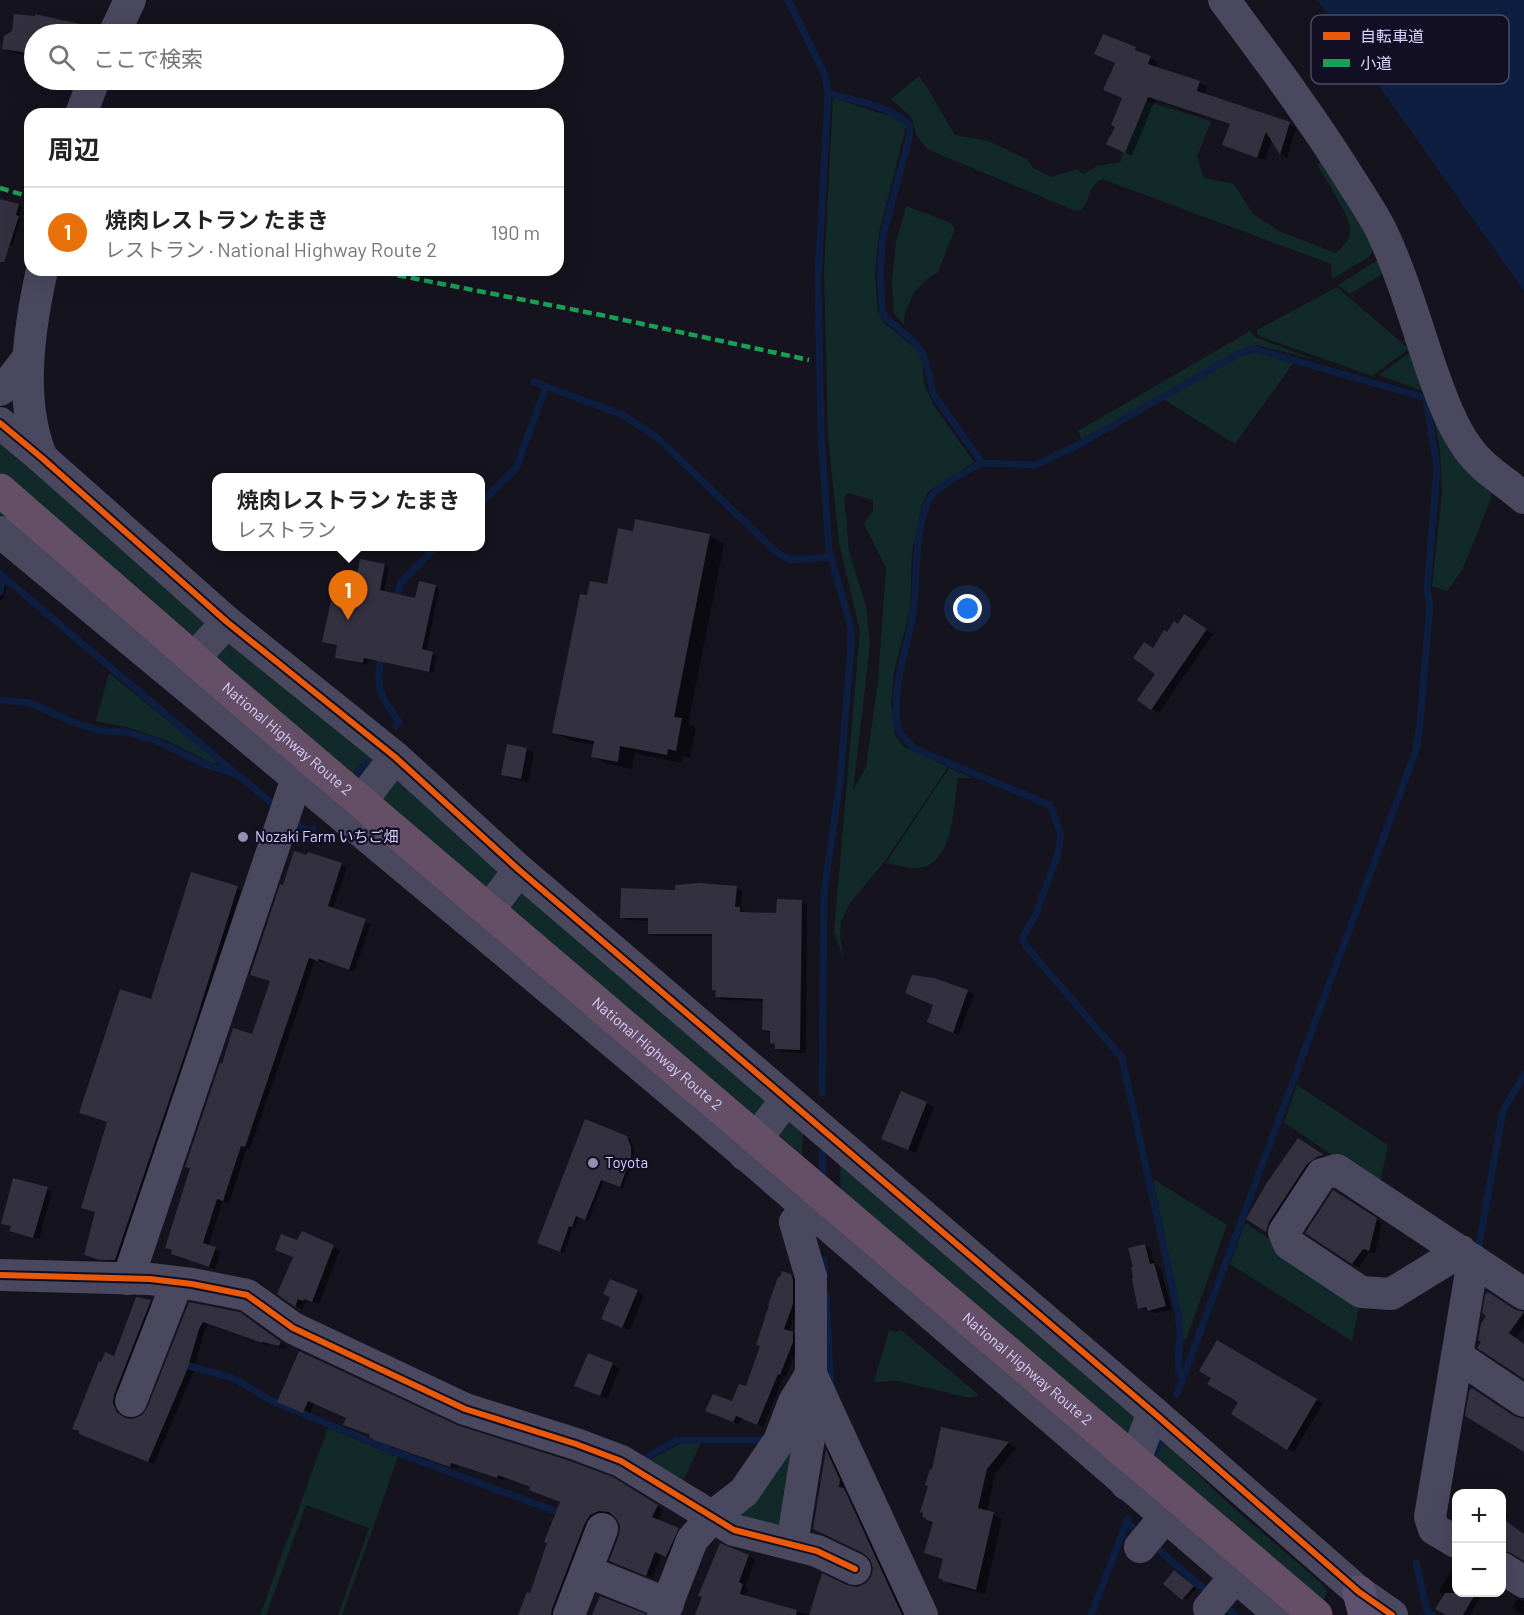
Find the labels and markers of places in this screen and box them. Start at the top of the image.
pin: 1 [328,570,368,620]
place label: Nozaki Farm いちご畑 [255,827,399,845]
marker: Nozaki Farm いちご畑 [236,830,250,844]
place label: Toyota [605,1153,648,1171]
marker: Toyota [586,1156,600,1170]

